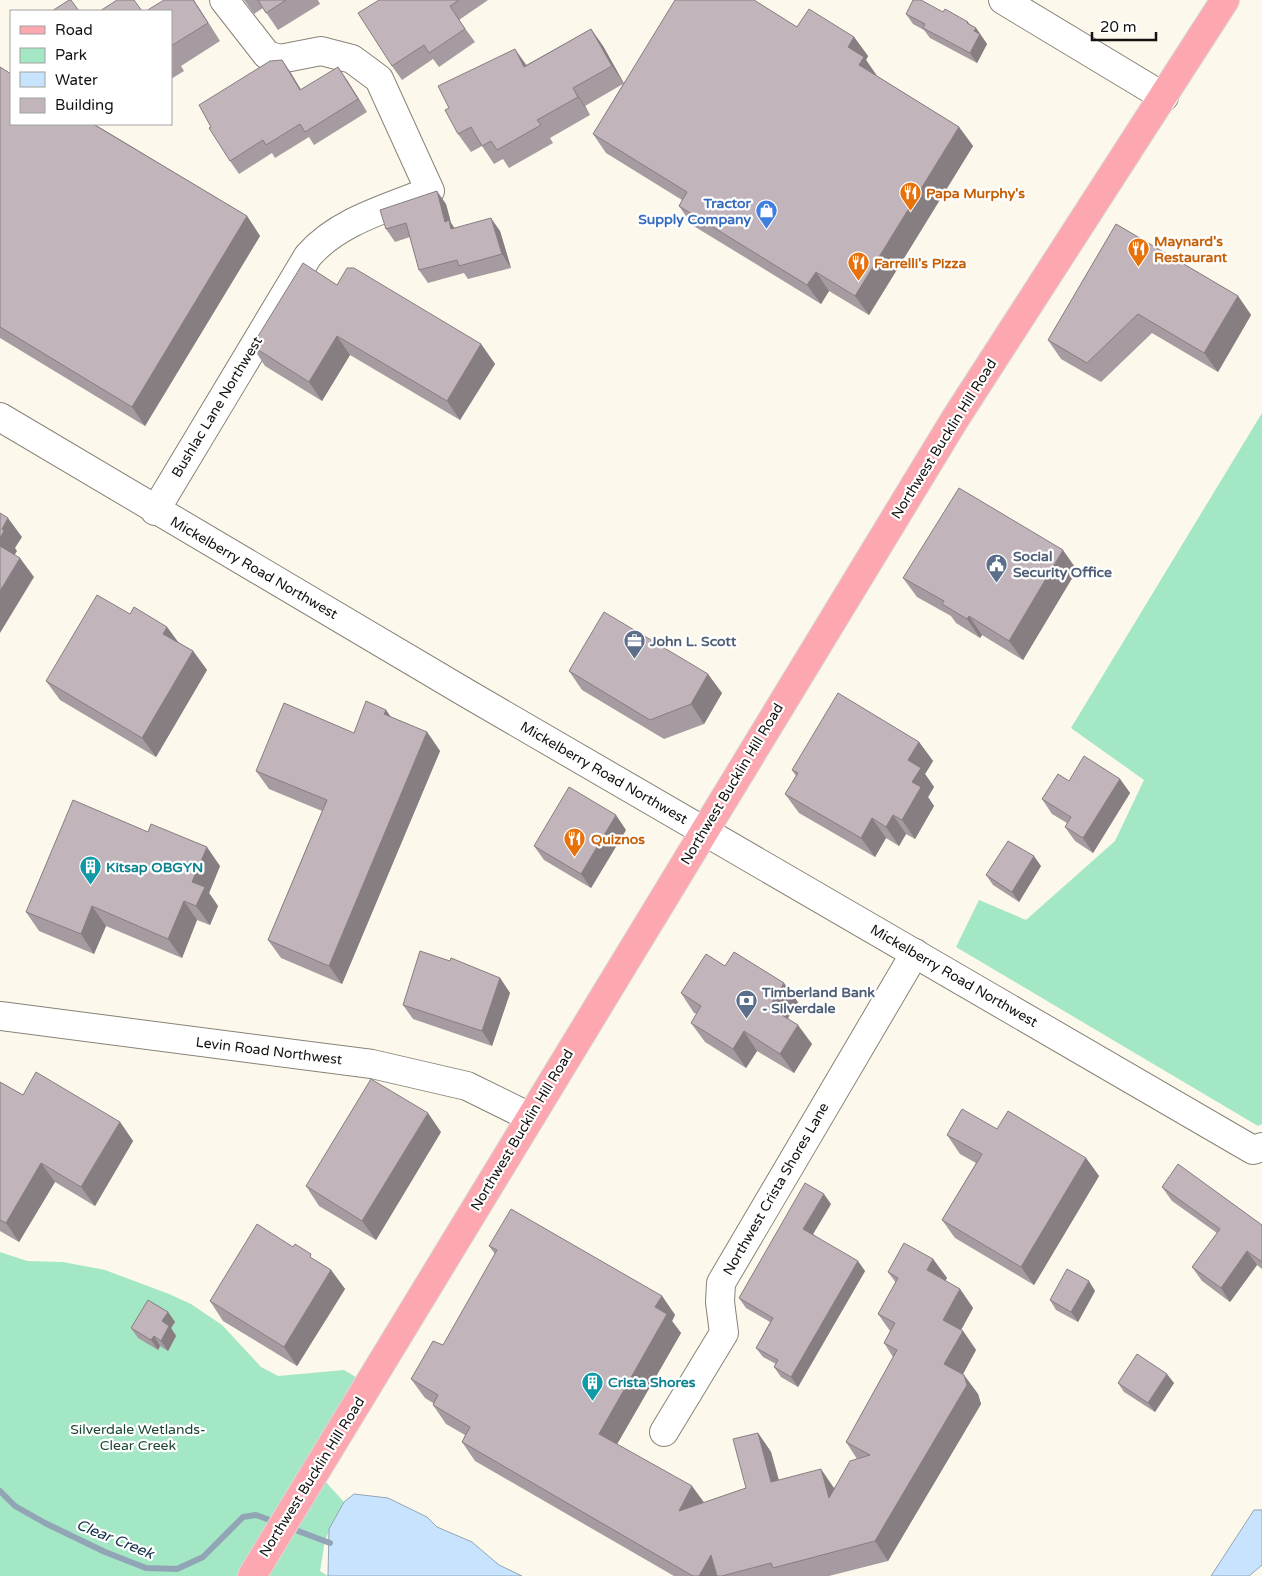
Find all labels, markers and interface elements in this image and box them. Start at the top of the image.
legend [10,10,172,125]
scale bar [1092,10,1156,42]
text: 20 m [1100,18,1137,36]
text: Road [55,21,93,39]
text: Park [55,46,87,64]
text: Water [55,71,98,89]
text: Building [55,96,114,114]
restaurant icon: Papa Murphy's [898,181,922,212]
place label: Papa Murphy's [926,185,1025,202]
place label: Tractor Supply Company [638,195,752,228]
shop icon: Tractor Supply Company [755,199,779,230]
place label: Maynard's Restaurant [1154,233,1228,266]
restaurant icon: Maynard's Restaurant [1126,237,1150,268]
restaurant icon: Farrelli's Pizza [846,251,870,282]
place label: Farrelli's Pizza [874,255,966,272]
street label: Bushlac Lane Northwest [168,333,266,481]
street label: Northwest Bucklin Hill Road [888,356,1000,522]
street label: Mickelberry Road Northwest [167,513,341,623]
place label: Social Security Office [1013,548,1112,581]
public building icon: Social Security Office [985,552,1009,583]
office icon: John L. Scott [622,629,646,660]
place label: John L. Scott [649,633,737,650]
street label: Northwest Bucklin Hill Road [677,700,787,868]
street label: Mickelberry Road Northwest [517,718,691,828]
restaurant icon: Quiznos [563,827,587,858]
place label: Quiznos [591,831,645,848]
building icon: Kitsap OBGYN [78,855,102,886]
place label: Kitsap OBGYN [106,859,203,876]
street label: Mickelberry Road Northwest [867,921,1041,1031]
place label: Timberland Bank - Silverdale [761,984,875,1017]
bank icon: Timberland Bank - Silverdale [734,988,758,1019]
street label: Levin Road Northwest [195,1034,344,1068]
street label: Northwest Bucklin Hill Road [467,1046,577,1214]
street label: Northwest Crista Shores Lane [719,1100,833,1278]
building icon: Crista Shores [580,1370,604,1401]
place label: Crista Shores [608,1374,696,1391]
street label: Northwest Bucklin Hill Road [256,1394,368,1560]
park label: Silverdale Wetlands- Clear Creek [70,1421,206,1454]
water label: Clear Creek [74,1515,158,1563]

